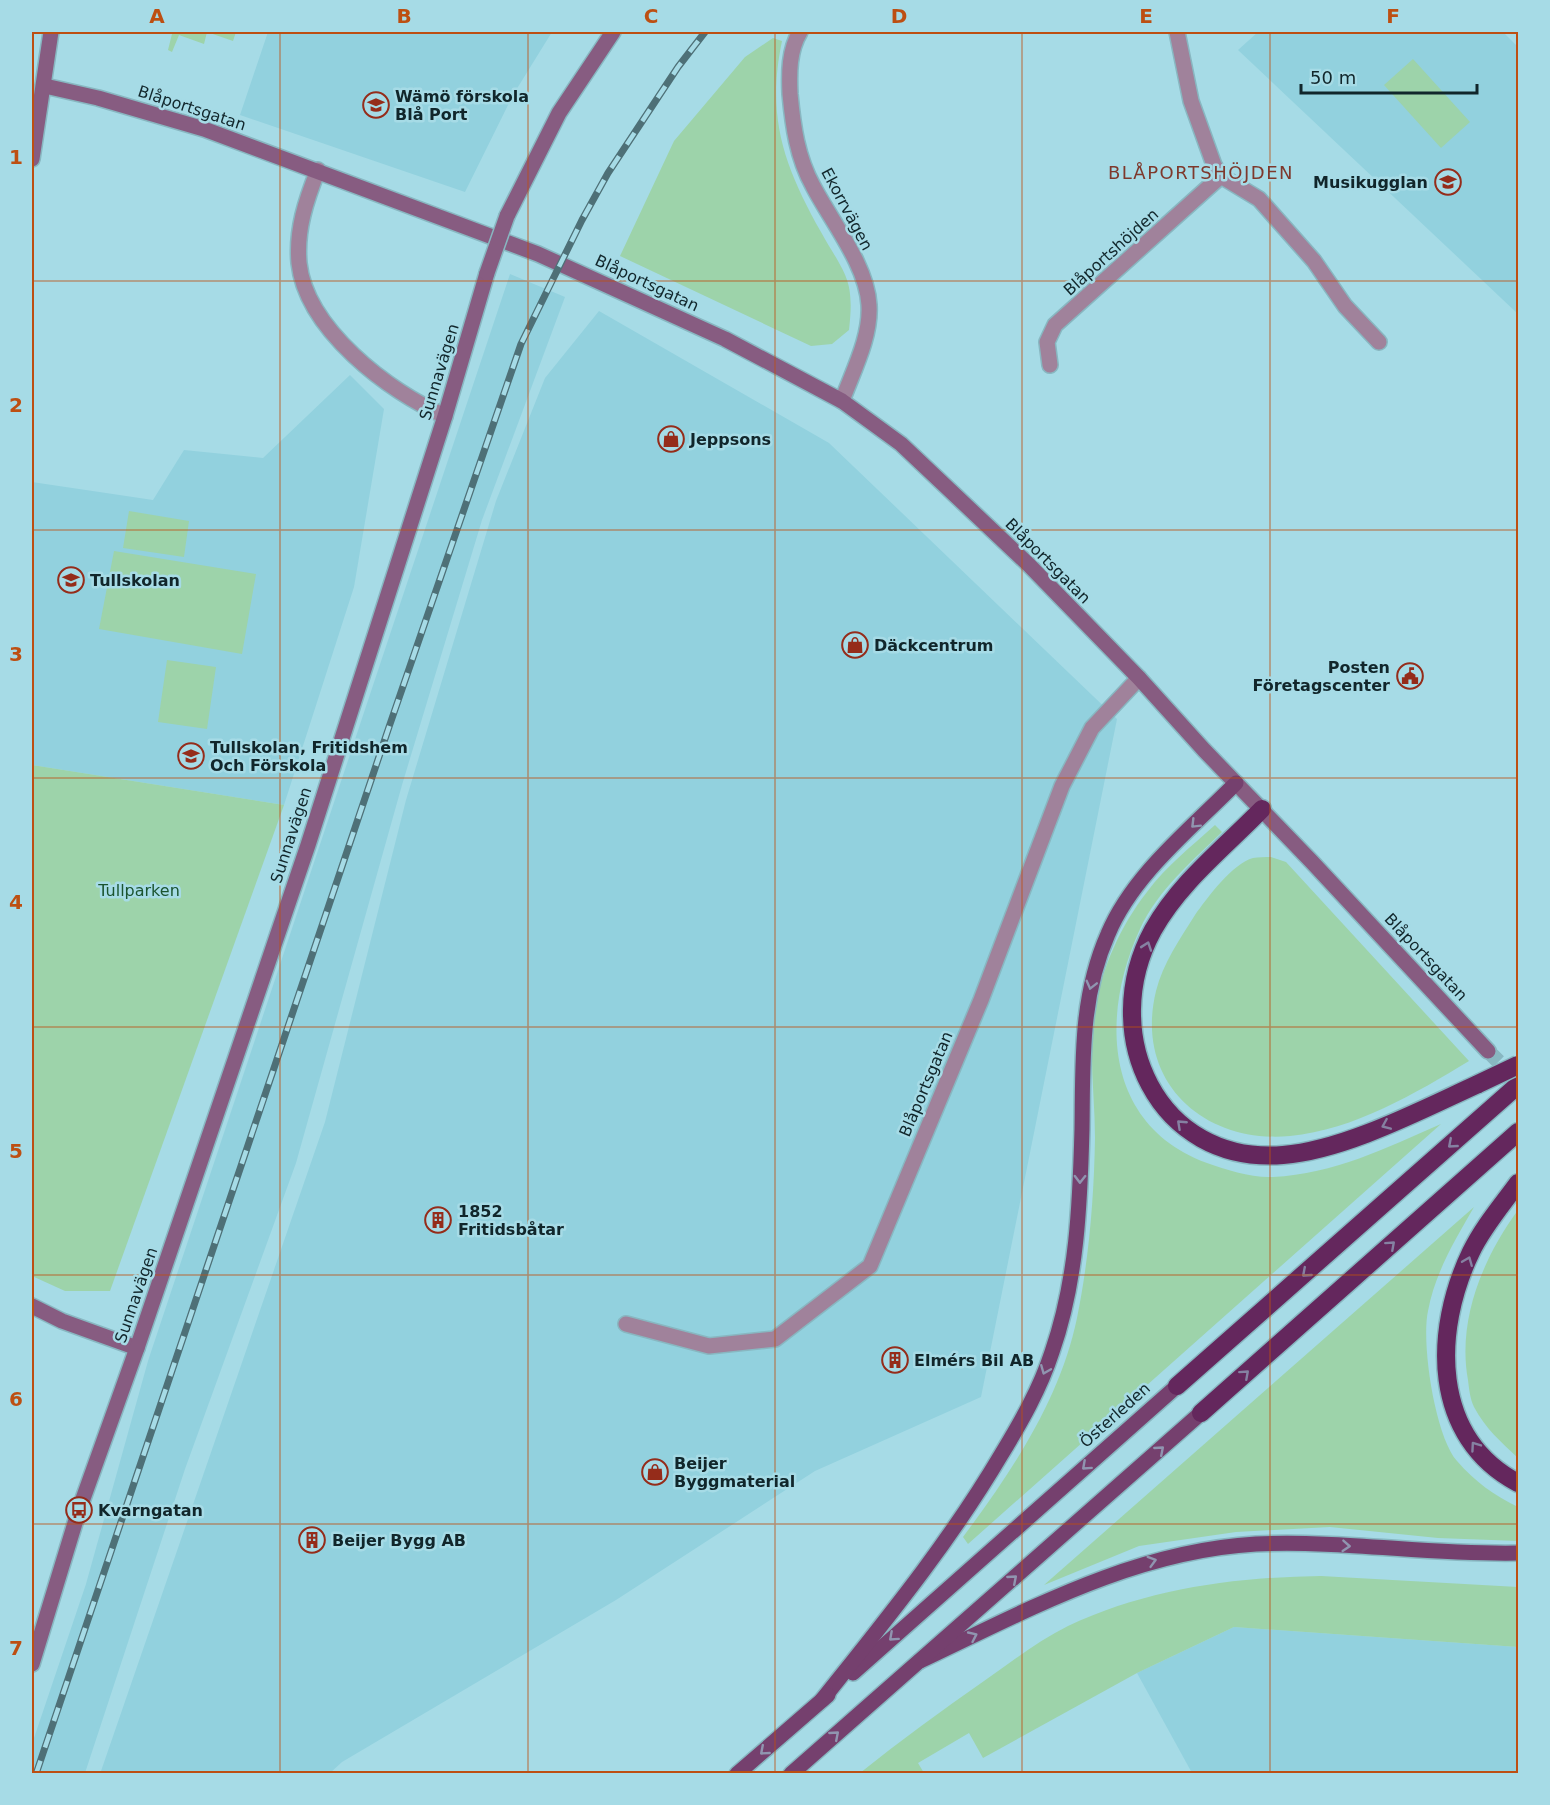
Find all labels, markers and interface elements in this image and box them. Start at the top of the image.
text: A [149,4,165,28]
text: B [396,4,412,28]
text: C [644,4,658,28]
text: D [891,4,907,28]
text: E [1139,4,1153,28]
text: F [1386,4,1400,28]
scale bar [1301,57,1476,95]
text: 50 m [1310,67,1356,88]
street label: Blåportsgatan [136,82,248,134]
place label: Wämö förskola Blå Port [395,87,529,124]
school or university icon: Wämö förskola Blå Port [361,90,391,120]
text: 1 [9,145,23,169]
district label: BLÅPORTSHÖJDEN [1108,162,1294,183]
street label: Ekorrvägen [817,164,877,254]
school or university icon: Musikugglan [1433,167,1463,197]
place label: Musikugglan [1313,173,1428,192]
street label: Blåportshöjden [1060,204,1162,300]
street label: Blåportsgatan [592,251,702,315]
street label: Sunnavägen [415,322,463,422]
text: 2 [9,393,23,417]
shop icon: Jeppsons [656,424,686,454]
place label: Jeppsons [689,430,771,449]
street label: Blåportsgatan [1001,514,1095,608]
school or university icon: Tullskolan [56,565,86,595]
place label: Tullskolan [90,571,180,590]
shop icon: Däckcentrum [840,630,870,660]
place label: Däckcentrum [874,636,994,655]
text: 3 [9,642,23,666]
place label: Posten Företagscenter [1252,658,1390,695]
public building icon: Posten Företagscenter [1395,661,1425,691]
place label: Tullskolan, Fritidshem Och Förskola [210,738,408,775]
school or university icon: Tullskolan, Fritidshem Och Förskola [176,741,206,771]
street label: Sunnavägen [267,785,315,885]
one-way arrow [1192,817,1203,828]
park label: Tullparken [97,881,180,900]
text: 4 [9,890,23,914]
street label: Blåportsgatan [1381,909,1471,1005]
one-way arrow [1140,941,1153,952]
one-way arrow [1086,980,1099,990]
street label: Blåportsgatan [895,1028,957,1140]
one-way arrow [1382,1118,1393,1130]
one-way arrow [1177,1120,1187,1131]
one-way arrow [1448,1137,1459,1148]
text: 5 [9,1139,23,1163]
one-way arrow [1074,1175,1087,1184]
place label: 1852 Fritidsbåtar [458,1202,564,1239]
building icon: 1852 Fritidsbåtar [423,1205,453,1235]
one-way arrow [1384,1241,1395,1252]
street label: Sunnavägen [111,1245,161,1345]
one-way arrow [1461,1256,1473,1267]
one-way arrow [1302,1266,1313,1277]
building icon: Elmérs Bil AB [880,1345,910,1375]
place label: Elmérs Bil AB [914,1351,1034,1370]
one-way arrow [1040,1364,1052,1375]
one-way arrow [1238,1370,1249,1381]
street label: Österleden [1076,1378,1154,1452]
text: 6 [9,1387,23,1411]
one-way arrow [1471,1441,1482,1452]
one-way arrow [1153,1446,1164,1457]
place label: Beijer Byggmaterial [674,1454,795,1491]
shop icon: Beijer Byggmaterial [640,1457,670,1487]
one-way arrow [1083,1459,1093,1470]
bus stop icon: Kvarngatan [64,1495,94,1525]
place label: Kvarngatan [98,1501,203,1520]
building icon: Beijer Bygg AB [297,1525,327,1555]
place label: Beijer Bygg AB [332,1531,466,1550]
one-way arrow [1341,1539,1350,1552]
one-way arrow [1146,1556,1157,1568]
one-way arrow [1007,1575,1017,1586]
one-way arrow [889,1630,900,1641]
one-way arrow [966,1631,977,1643]
text: 7 [9,1636,23,1660]
one-way arrow [828,1731,839,1742]
one-way arrow [760,1744,771,1755]

